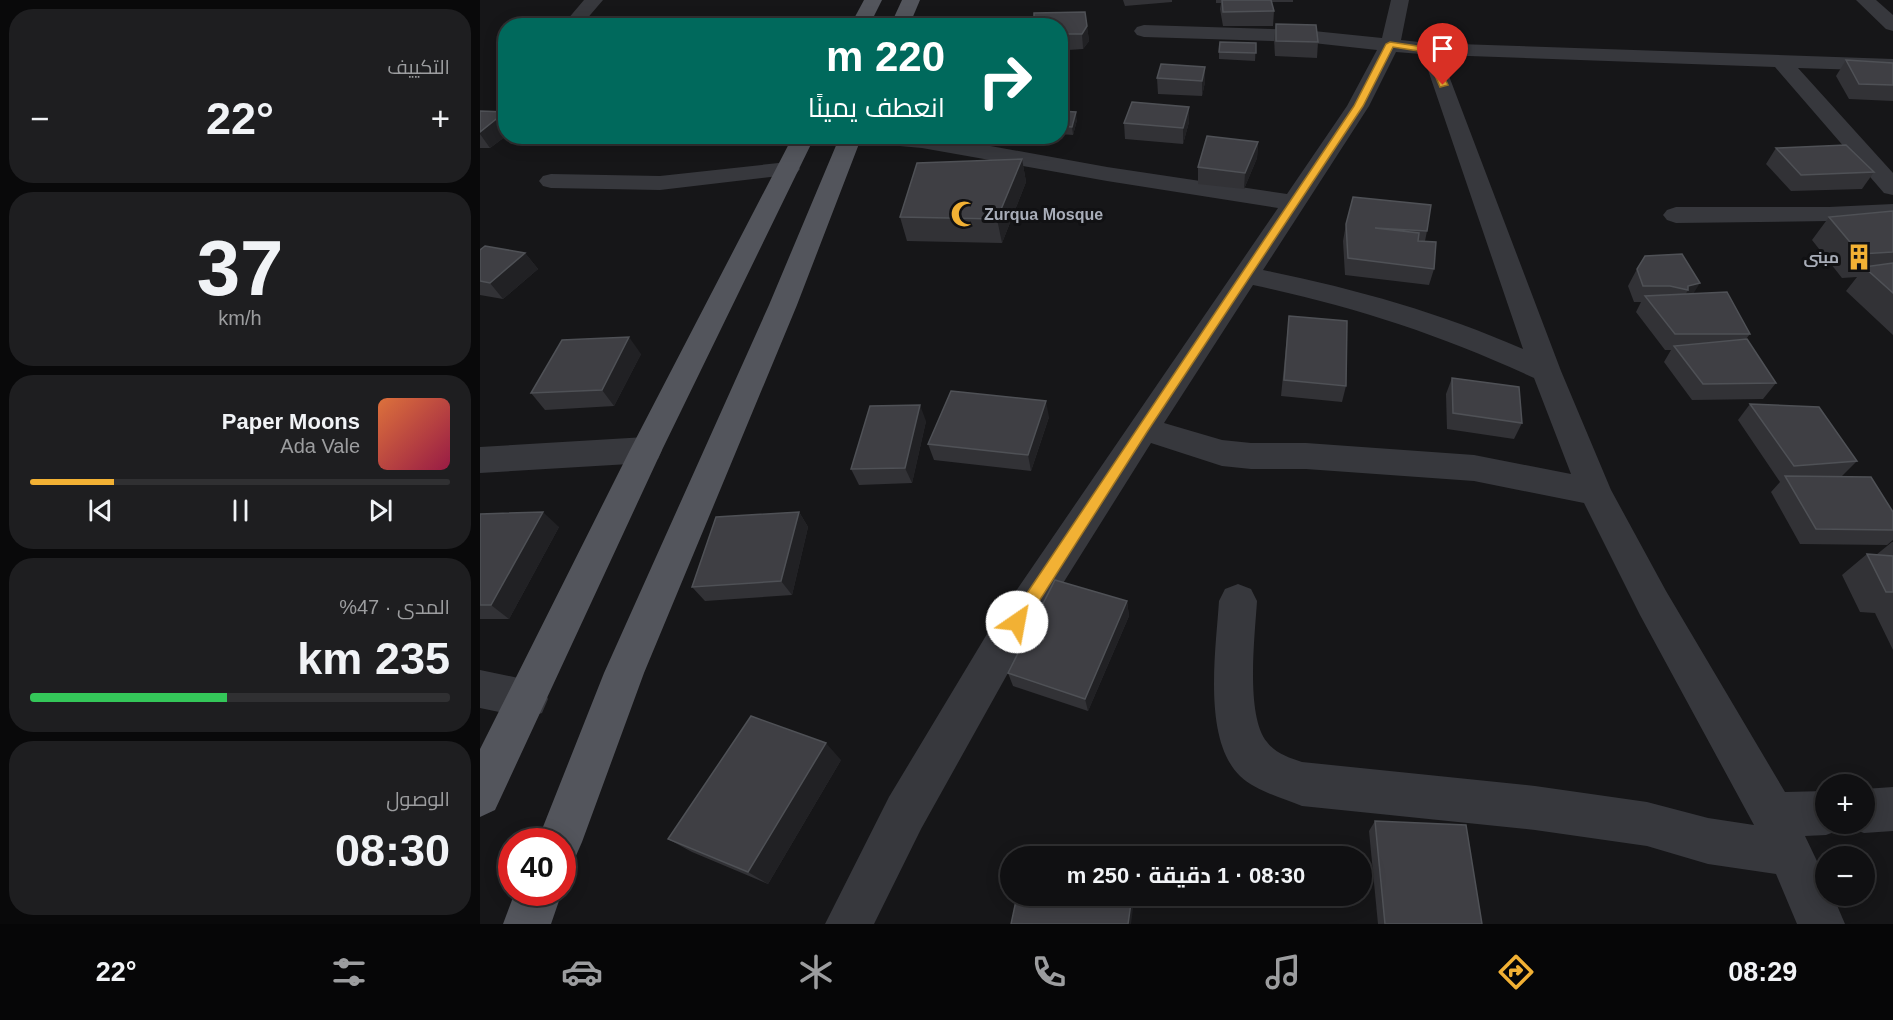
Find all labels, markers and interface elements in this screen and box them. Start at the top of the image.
pin [1417,23,1468,85]
icon: arrive [1426,32,1459,65]
text: 220 m [826,33,945,80]
icon: right [966,42,1044,120]
text: التكييف [387,56,450,78]
text: 22° [206,93,274,144]
text: انعطف يمينًا [808,93,945,123]
text: − [30,100,49,137]
text: + [431,100,450,137]
mosque icon: Zurqua Mosque [949,199,979,229]
place label: Zurqua Mosque [984,206,1103,223]
text: 37 [197,224,283,312]
building icon: مبنى [1844,242,1874,272]
place label: مبنى [1803,249,1839,267]
text: km/h [218,307,262,329]
text: Paper Moons [222,409,360,434]
text: Ada Vale [280,435,360,457]
icon: previous [84,494,117,527]
icon: pause [224,494,257,527]
icon: next [364,494,397,527]
position arrow [985,590,1049,654]
text: المدى · 47% [339,596,450,618]
text: 235 km [297,633,450,684]
map controls [1815,774,1875,906]
button: + [1815,774,1875,834]
text: الوصول [386,788,450,810]
text: 08:30 [335,825,450,876]
speed limit sign: 40 [498,828,576,906]
button: − [1815,846,1875,906]
text: 08:30 · 1 دقيقة · 250 m [1067,863,1305,888]
icon: filters [328,951,370,993]
icon: car [561,951,603,993]
icon: climate [795,951,837,993]
icon: phone [1028,951,1070,993]
icon: music [1262,951,1304,993]
icon: directions [1495,951,1537,993]
text: 22° [96,957,137,987]
text: 08:29 [1728,957,1797,987]

